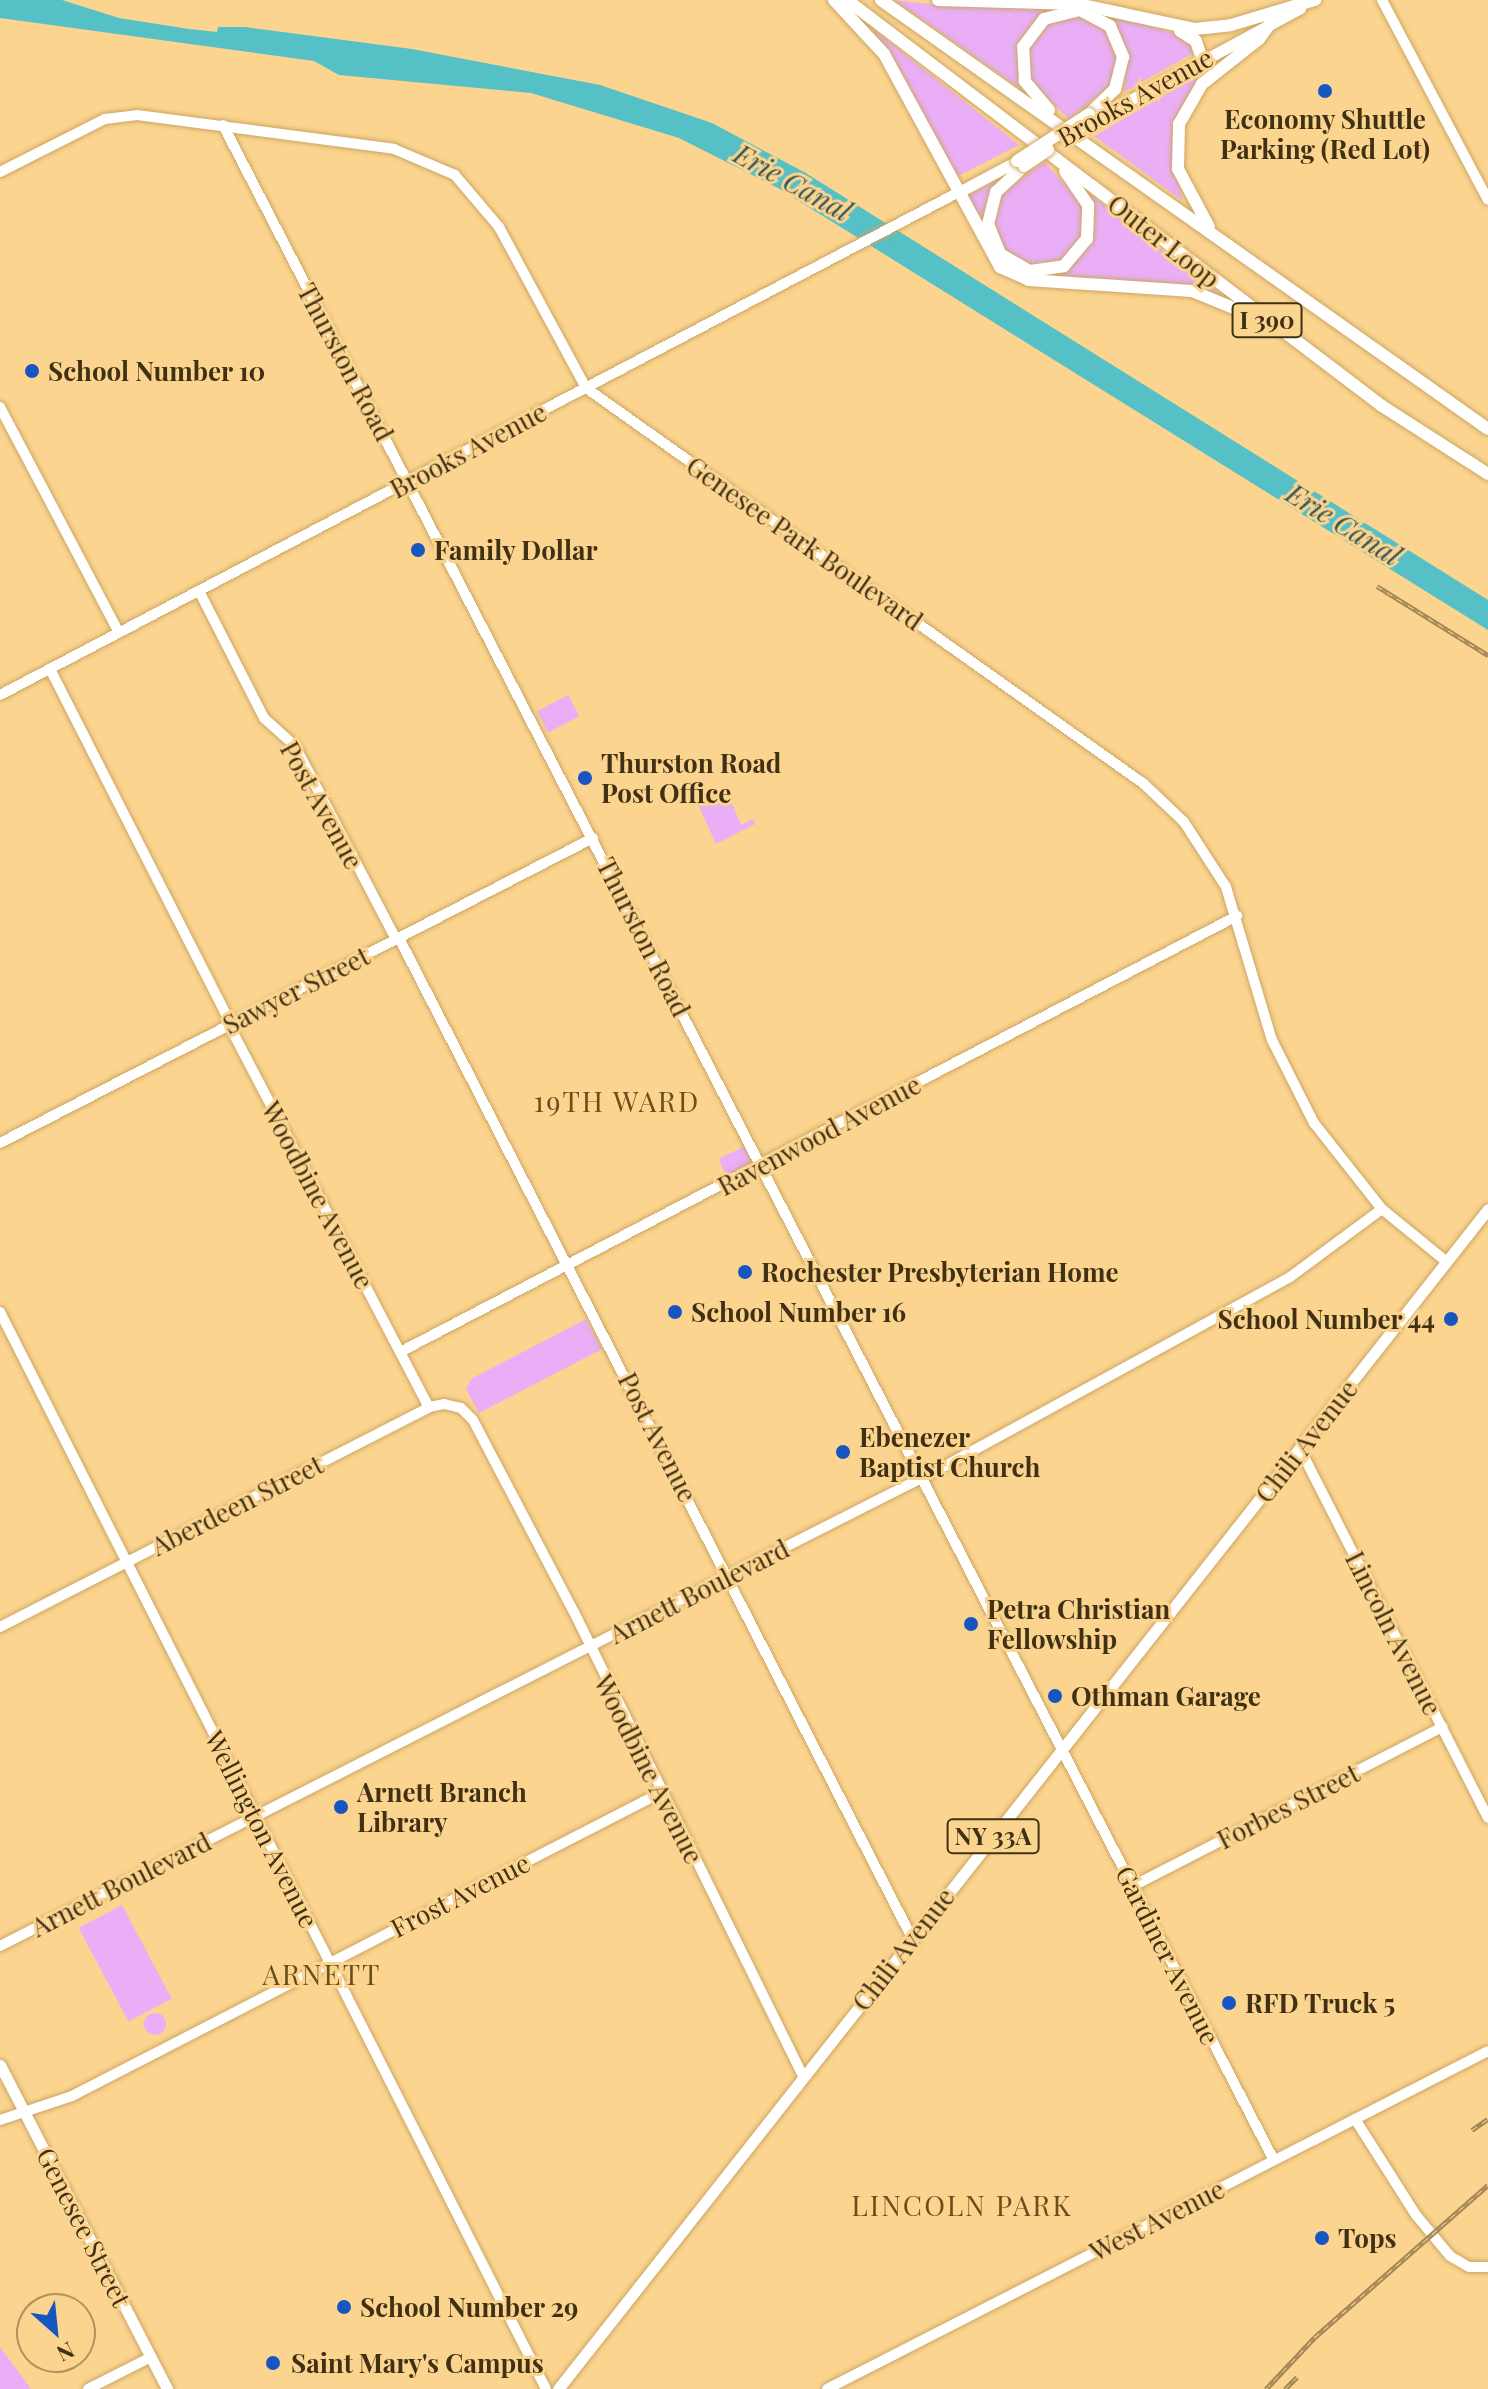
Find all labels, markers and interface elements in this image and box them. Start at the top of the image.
street label: Brooks Avenue [1052,41,1218,153]
marker: Economy Shuttle Parking (Red Lot) [1316,82,1334,100]
place label: Economy Shuttle Parking (Red Lot) [1220,103,1430,164]
water label: Erie Canal [729,136,857,228]
street label: Outer Loop [1102,188,1226,294]
street label: Thurston Road [291,278,401,446]
road number: I 390 [1231,300,1303,340]
place label: School Number 10 [48,355,266,387]
marker: School Number 10 [23,362,41,380]
street label: Brooks Avenue [384,395,552,505]
street label: Genesee Park Boulevard [681,449,929,637]
water label: Erie Canal [1281,476,1407,572]
place label: Family Dollar [434,534,598,566]
marker: Family Dollar [409,541,427,559]
street label: Post Avenue [274,735,370,875]
place label: Thurston Road Post Office [601,747,781,808]
marker: Thurston Road Post Office [576,769,594,787]
street label: Thurston Road [591,852,697,1022]
street label: Sawyer Street [217,940,375,1040]
street label: Ravenwood Avenue [712,1068,926,1202]
district label: 19TH WARD [533,1084,701,1118]
street label: Woodbine Avenue [255,1096,381,1294]
place label: Rochester Presbyterian Home [761,1256,1119,1288]
marker: Rochester Presbyterian Home [736,1263,754,1281]
place label: School Number 16 [691,1296,907,1328]
marker: School Number 16 [666,1303,684,1321]
place label: School Number 44 [1216,1303,1435,1335]
marker: School Number 44 [1442,1310,1460,1328]
street label: Post Avenue [612,1367,704,1507]
street label: Chili Avenue [1248,1373,1364,1509]
place label: Ebenezer Baptist Church [859,1421,1040,1482]
marker: Ebenezer Baptist Church [834,1443,852,1461]
street label: Aberdeen Street [146,1448,328,1562]
street label: Arnett Boulevard [604,1532,794,1650]
street label: Lincoln Avenue [1339,1546,1449,1720]
place label: Petra Christian Fellowship [987,1593,1170,1654]
marker: Petra Christian Fellowship [962,1615,980,1633]
street label: Woodbine Avenue [588,1669,710,1869]
place label: Othman Garage [1071,1680,1261,1712]
marker: Othman Garage [1046,1687,1064,1705]
street label: Wellington Avenue [199,1725,325,1933]
street label: Forbes Street [1212,1757,1364,1855]
place label: Arnett Branch Library [357,1776,527,1838]
marker: Arnett Branch Library [332,1798,350,1816]
road number: NY 33A [945,1816,1041,1856]
street label: Arnett Boulevard [26,1825,216,1943]
street label: Frost Avenue [385,1846,535,1944]
street label: Gardiner Avenue [1109,1860,1227,2050]
street label: Chili Avenue [845,1881,961,2017]
district label: ARNETT [263,1957,381,1991]
place label: RFD Truck 5 [1245,1987,1396,2019]
marker: RFD Truck 5 [1220,1994,1238,2012]
street label: Genesee Street [31,2142,137,2312]
street label: West Avenue [1084,2173,1230,2267]
district label: LINCOLN PARK [851,2188,1073,2222]
place label: Tops [1338,2222,1397,2254]
marker: Tops [1313,2229,1331,2247]
place label: School Number 29 [360,2291,579,2323]
north arrow [16,2293,96,2373]
marker: School Number 29 [335,2298,353,2316]
text: N [52,2336,80,2370]
place label: Saint Mary's Campus [291,2347,544,2379]
marker: Saint Mary's Campus [262,2352,284,2374]

